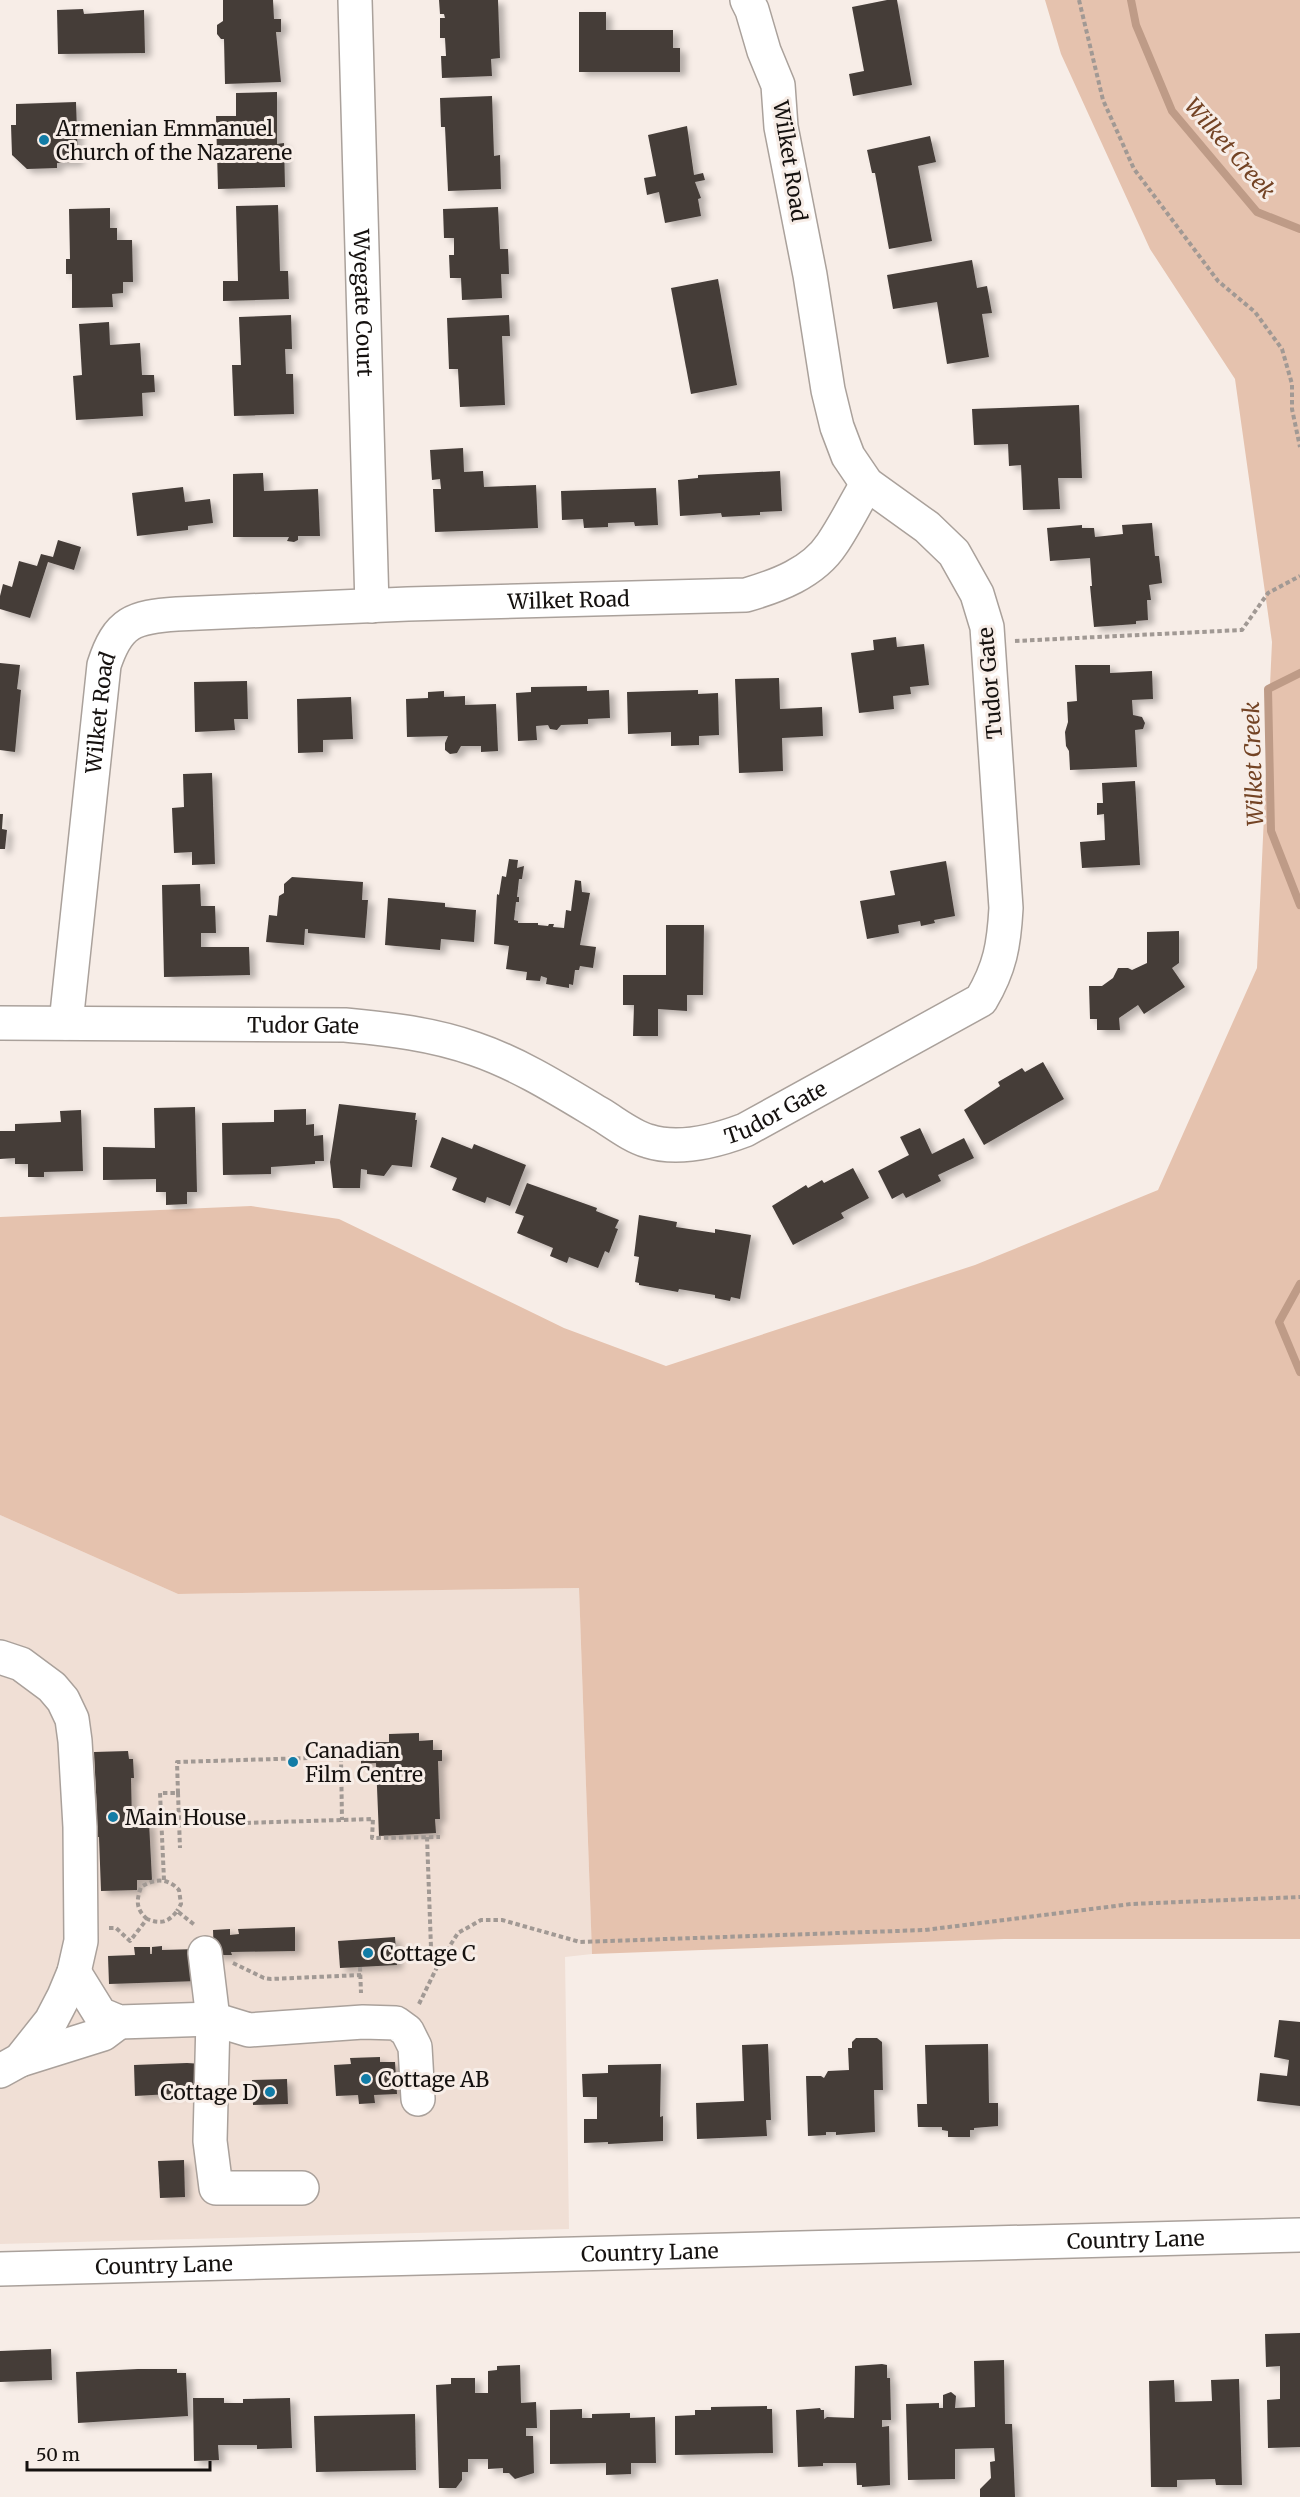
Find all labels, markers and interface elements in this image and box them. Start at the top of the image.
water label: Wilket Creek [1179,92,1281,204]
street label: Wilket Road [767,98,813,224]
place label: Armenian Emmanuel Church of the Nazarene [55,115,292,166]
marker: Armenian Emmanuel Church of the Nazarene [37,133,51,147]
street label: Wyegate Court [348,228,379,377]
street label: Wilket Road [506,585,630,615]
street label: Tudor Gate [972,626,1008,740]
street label: Wilket Road [79,648,121,776]
water label: Wilket Creek [1237,701,1269,827]
street label: Tudor Gate [247,1011,360,1040]
street label: Tudor Gate [721,1074,831,1150]
place label: Canadian Film Centre [305,1737,423,1788]
marker: Canadian Film Centre [286,1755,300,1769]
place label: Main House [125,1804,246,1831]
marker: Main House [106,1810,120,1824]
place label: Cottage C [380,1940,476,1967]
marker: Cottage C [361,1946,375,1960]
place label: Cottage AB [378,2066,489,2093]
marker: Cottage AB [359,2072,373,2086]
place label: Cottage D [160,2079,258,2106]
marker: Cottage D [263,2085,277,2099]
street label: Country Lane [1066,2224,1205,2255]
street label: Country Lane [581,2237,719,2267]
street label: Country Lane [95,2249,233,2280]
scale bar [27,2434,210,2472]
text: 50 m [36,2443,80,2466]

